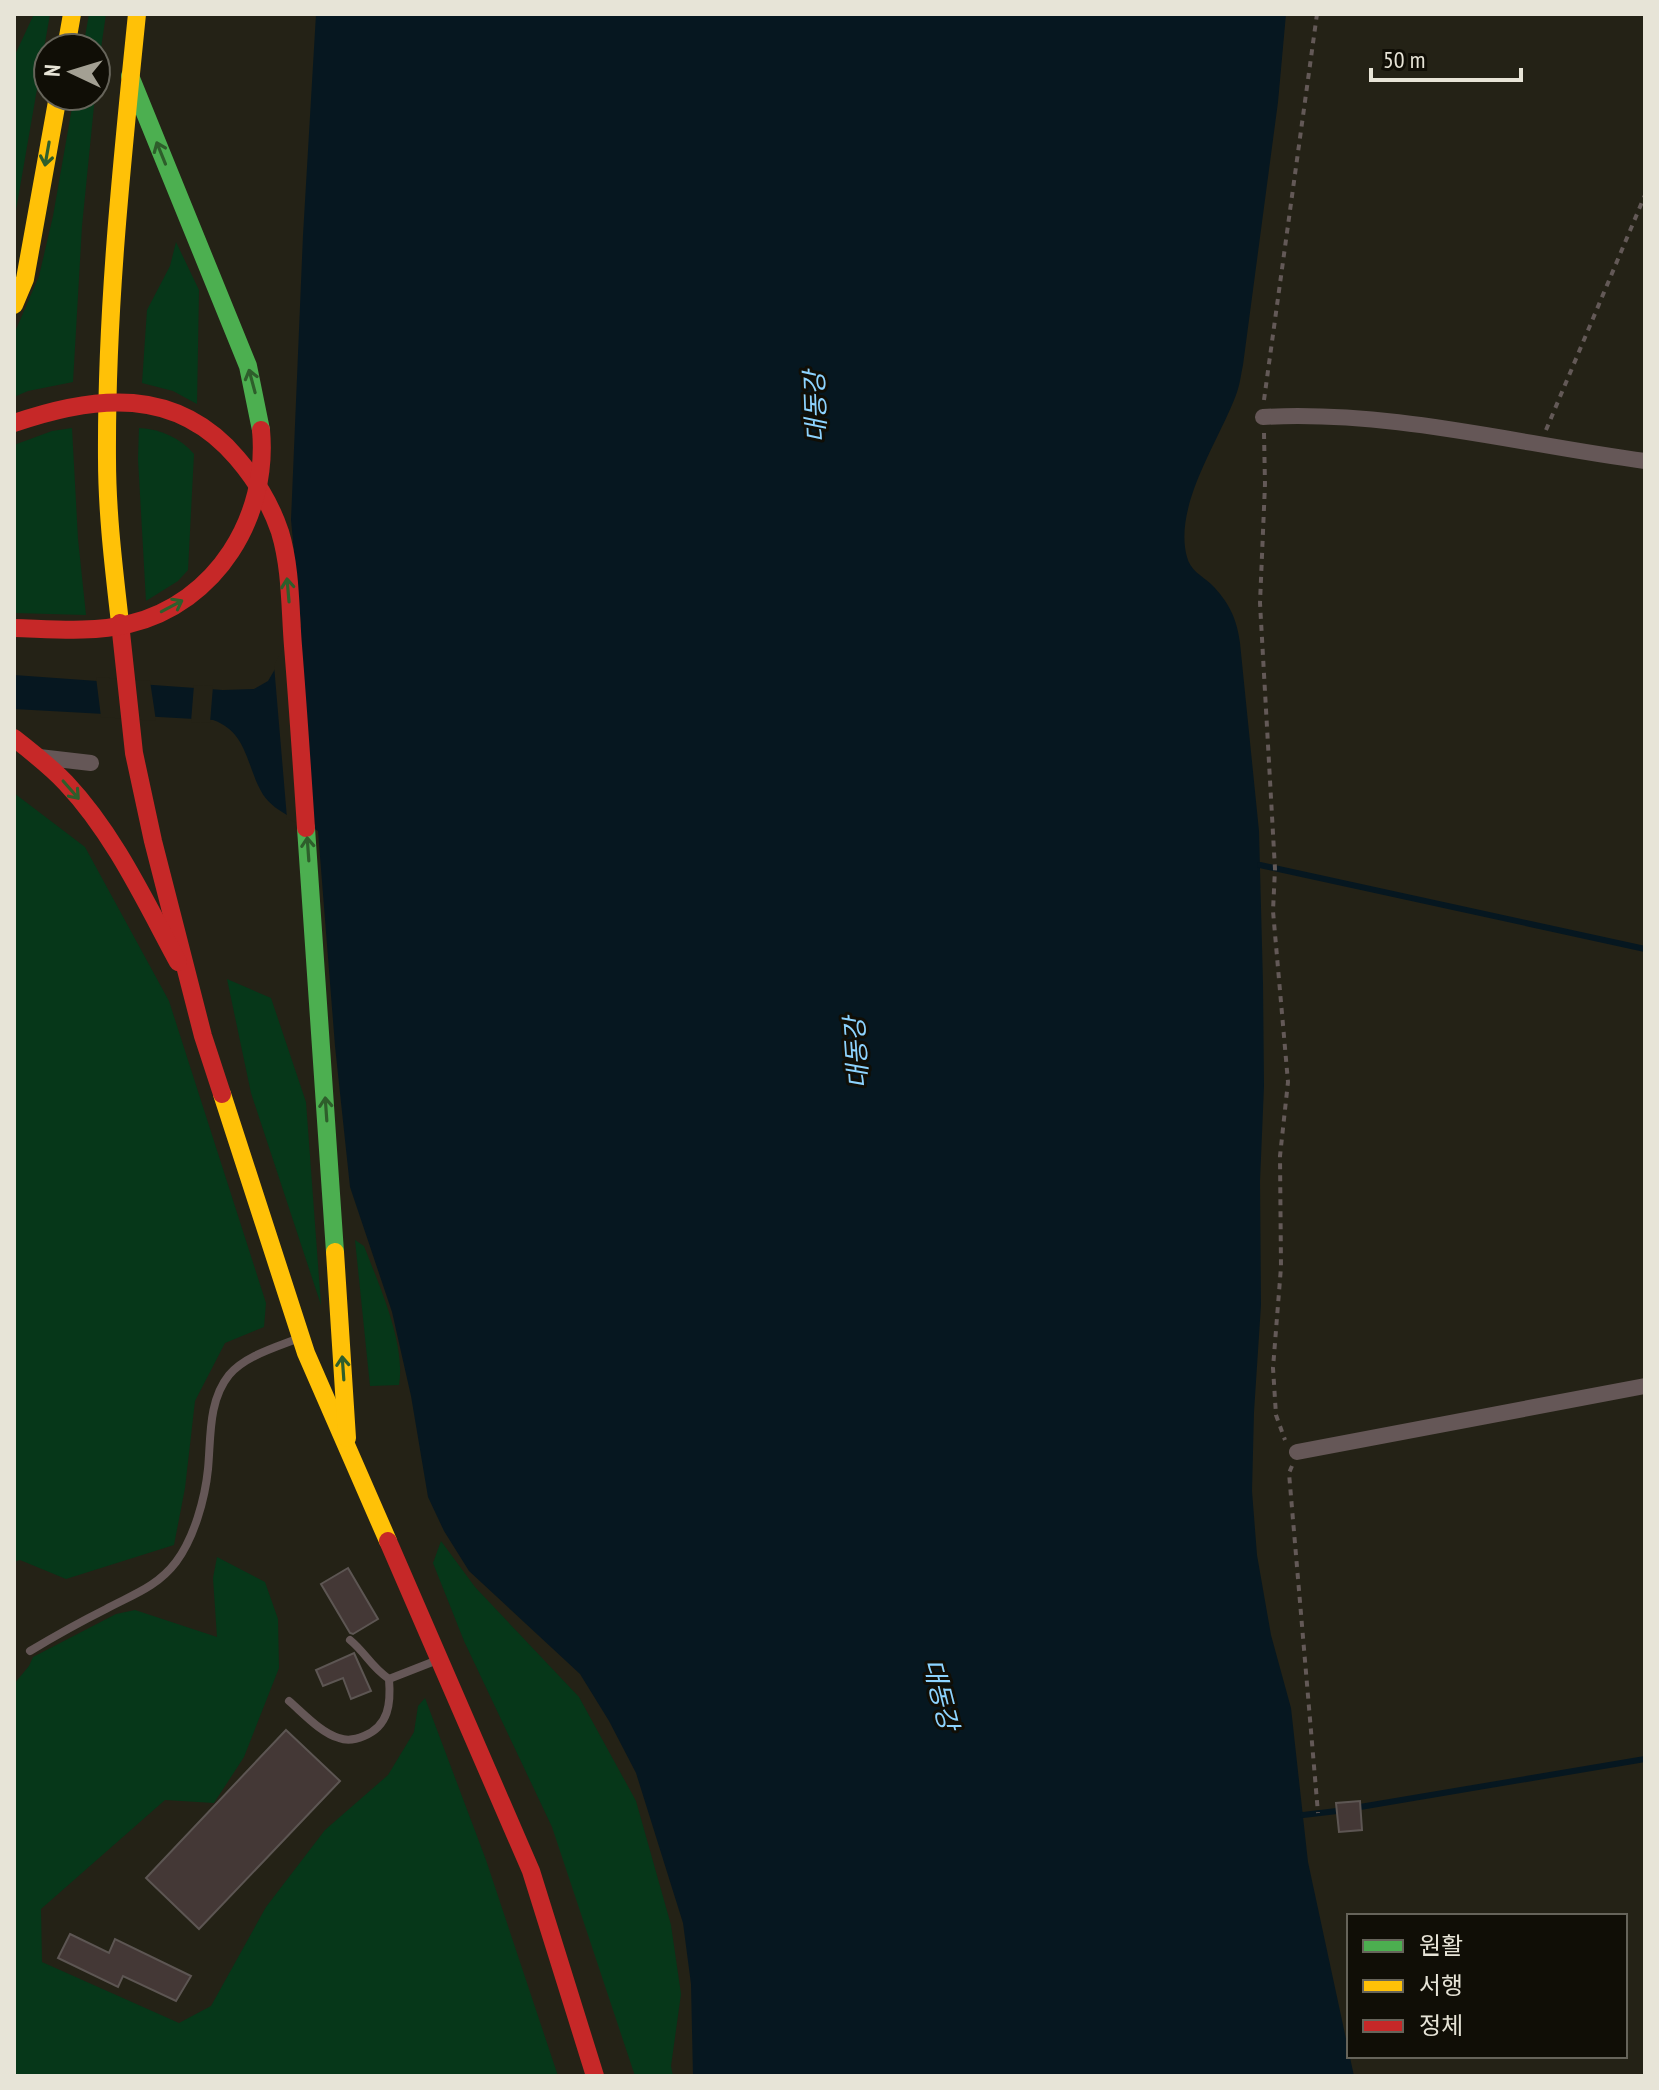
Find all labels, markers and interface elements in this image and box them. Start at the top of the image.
north arrow [32,32,112,112]
scale bar [1371,32,1521,82]
text: 50 m [1383,44,1425,75]
text: N [38,64,66,78]
one-way arrow [39,141,54,167]
one-way arrow [153,141,167,166]
water label: 대동강 [797,367,833,443]
one-way arrow [244,369,259,395]
one-way arrow [281,577,296,604]
one-way arrow [160,598,183,614]
one-way arrow [62,780,80,800]
one-way arrow [300,836,315,863]
water label: 대동강 [837,1013,875,1090]
one-way arrow [318,1096,333,1123]
one-way arrow [335,1355,350,1382]
water label: 대동강 [916,1655,966,1736]
legend [1347,1914,1627,2058]
text: 원활 [1419,1930,1463,1961]
text: 서행 [1419,1970,1463,2001]
text: 정체 [1419,2010,1463,2041]

